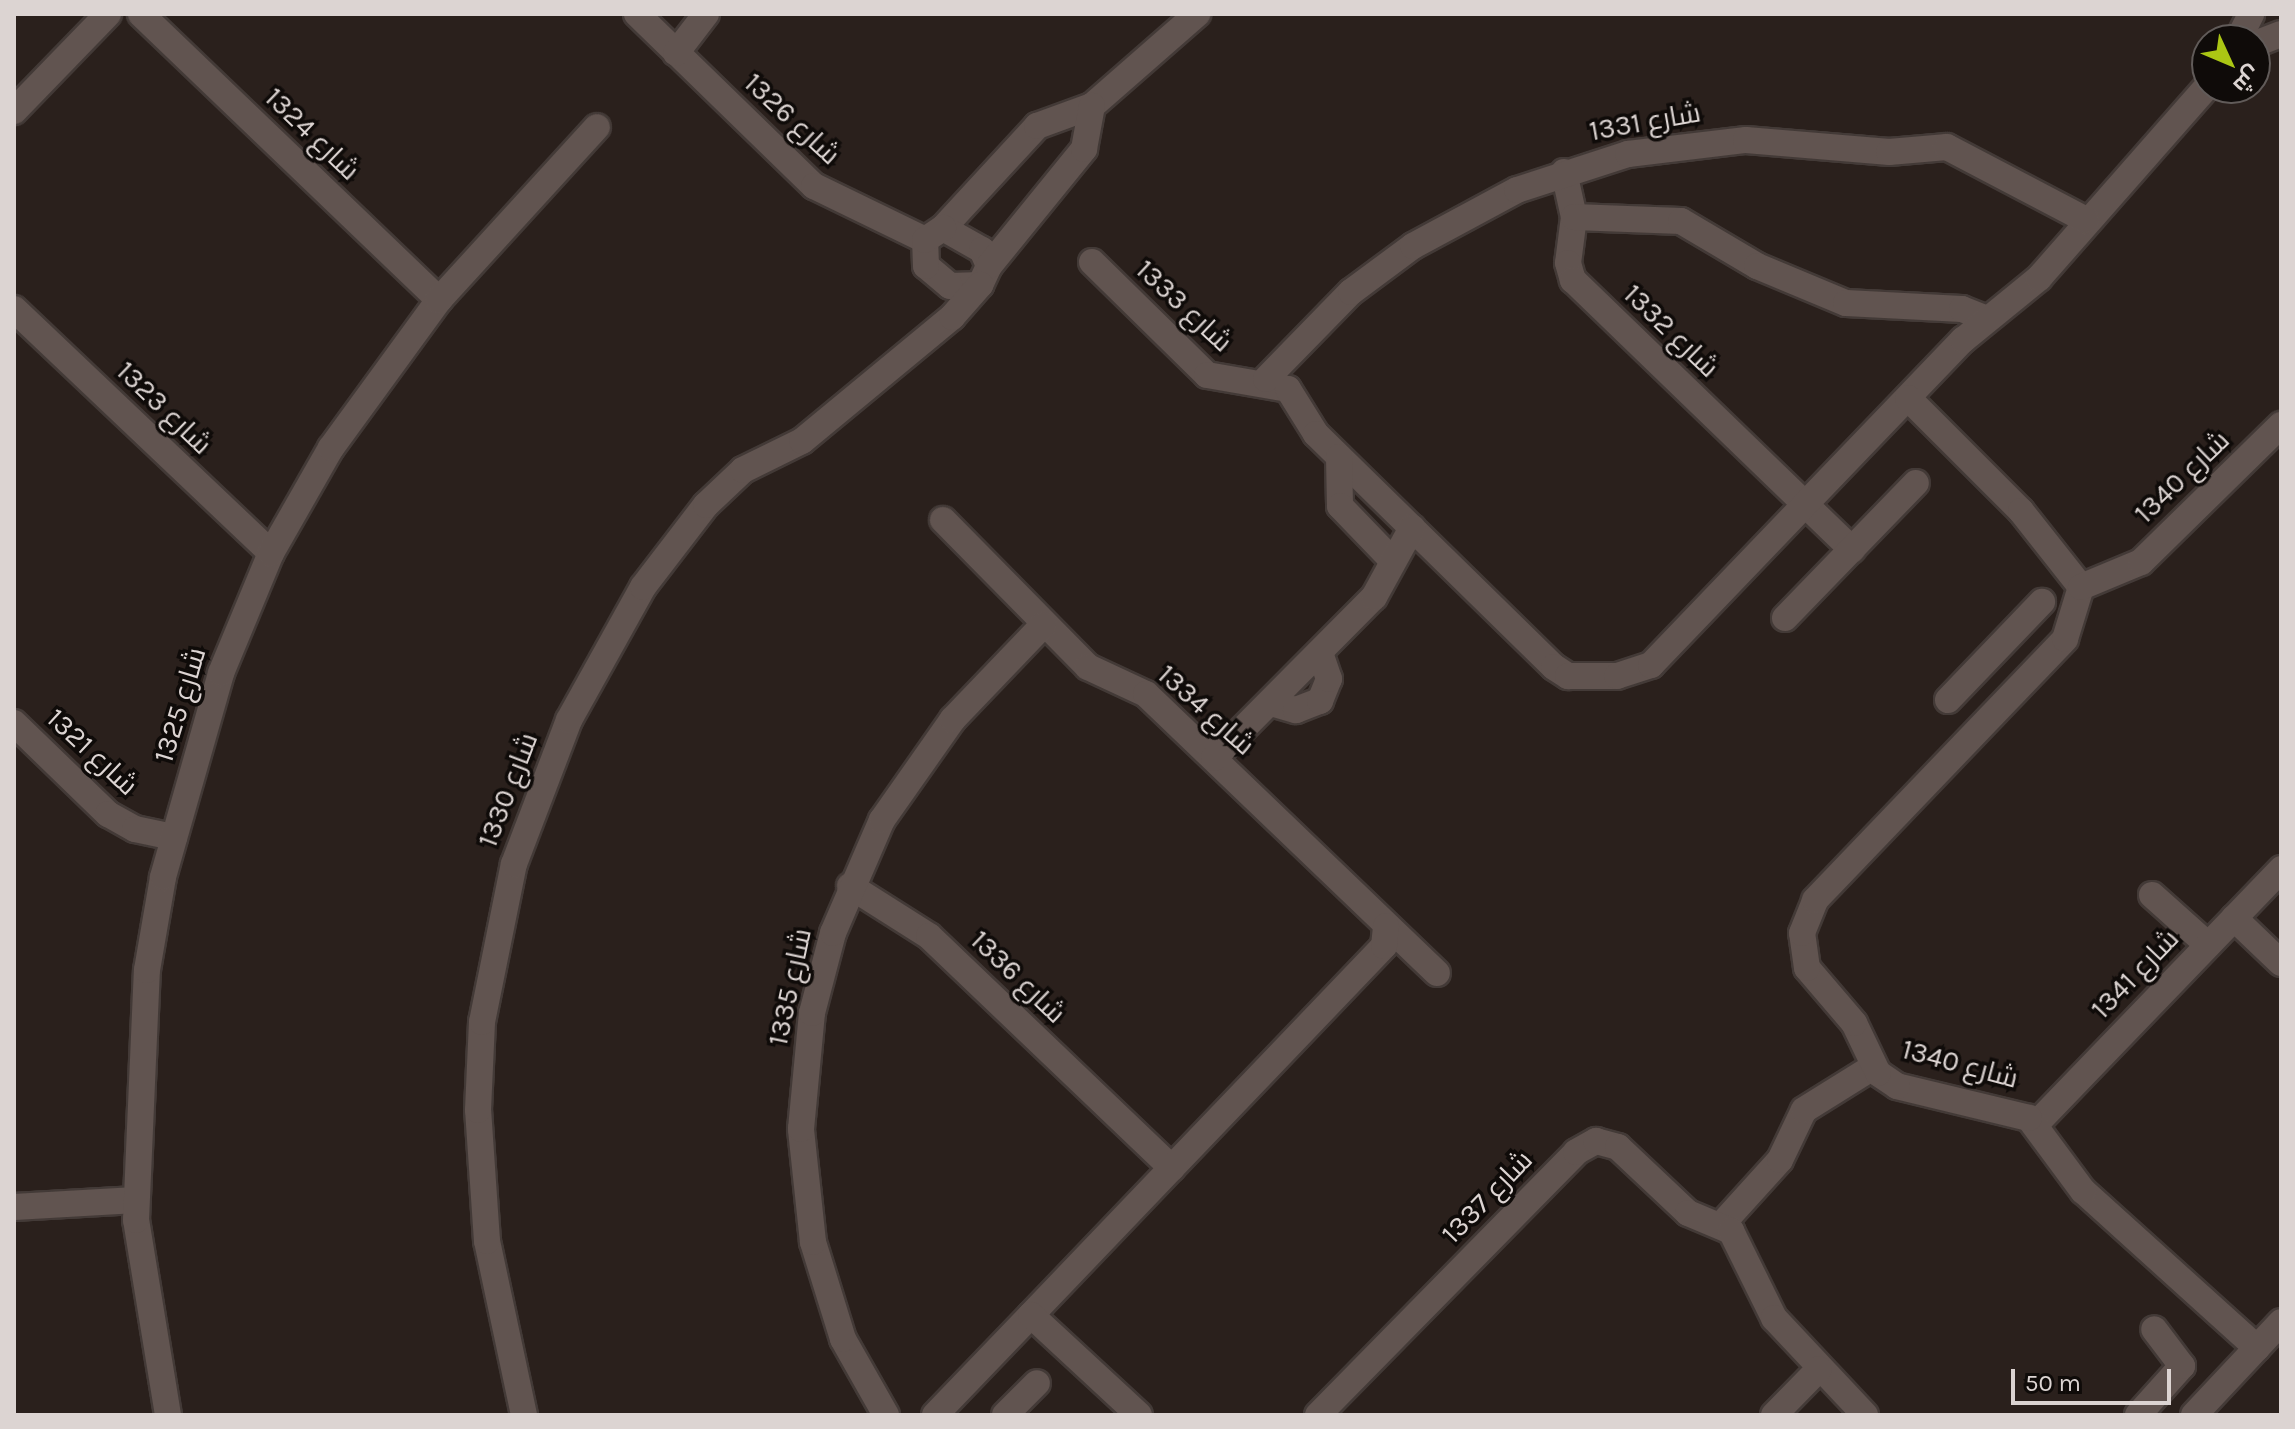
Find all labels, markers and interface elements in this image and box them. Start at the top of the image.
north arrow [2191,24,2271,104]
text: ش [2228,60,2266,98]
street label: شارع 1326 [737,66,847,172]
street label: شارع 1324 [258,81,366,187]
street label: شارع 1331 [1587,96,1703,148]
street label: شارع 1333 [1129,253,1239,359]
street label: شارع 1332 [1616,277,1726,385]
street label: شارع 1323 [109,354,219,462]
street label: شارع 1340 [2128,424,2236,530]
street label: شارع 1325 [147,643,213,767]
street label: شارع 1334 [1151,658,1261,762]
street label: شارع 1321 [40,701,144,803]
street label: شارع 1330 [471,728,545,852]
street label: شارع 1341 [2084,922,2186,1026]
street label: شارع 1336 [963,924,1073,1030]
street label: شارع 1335 [761,925,819,1049]
street label: شارع 1340 [1898,1032,2022,1096]
street label: شارع 1337 [1435,1143,1539,1251]
scale bar [2015,1353,2175,1403]
text: 50 m [2025,1369,2081,1397]

